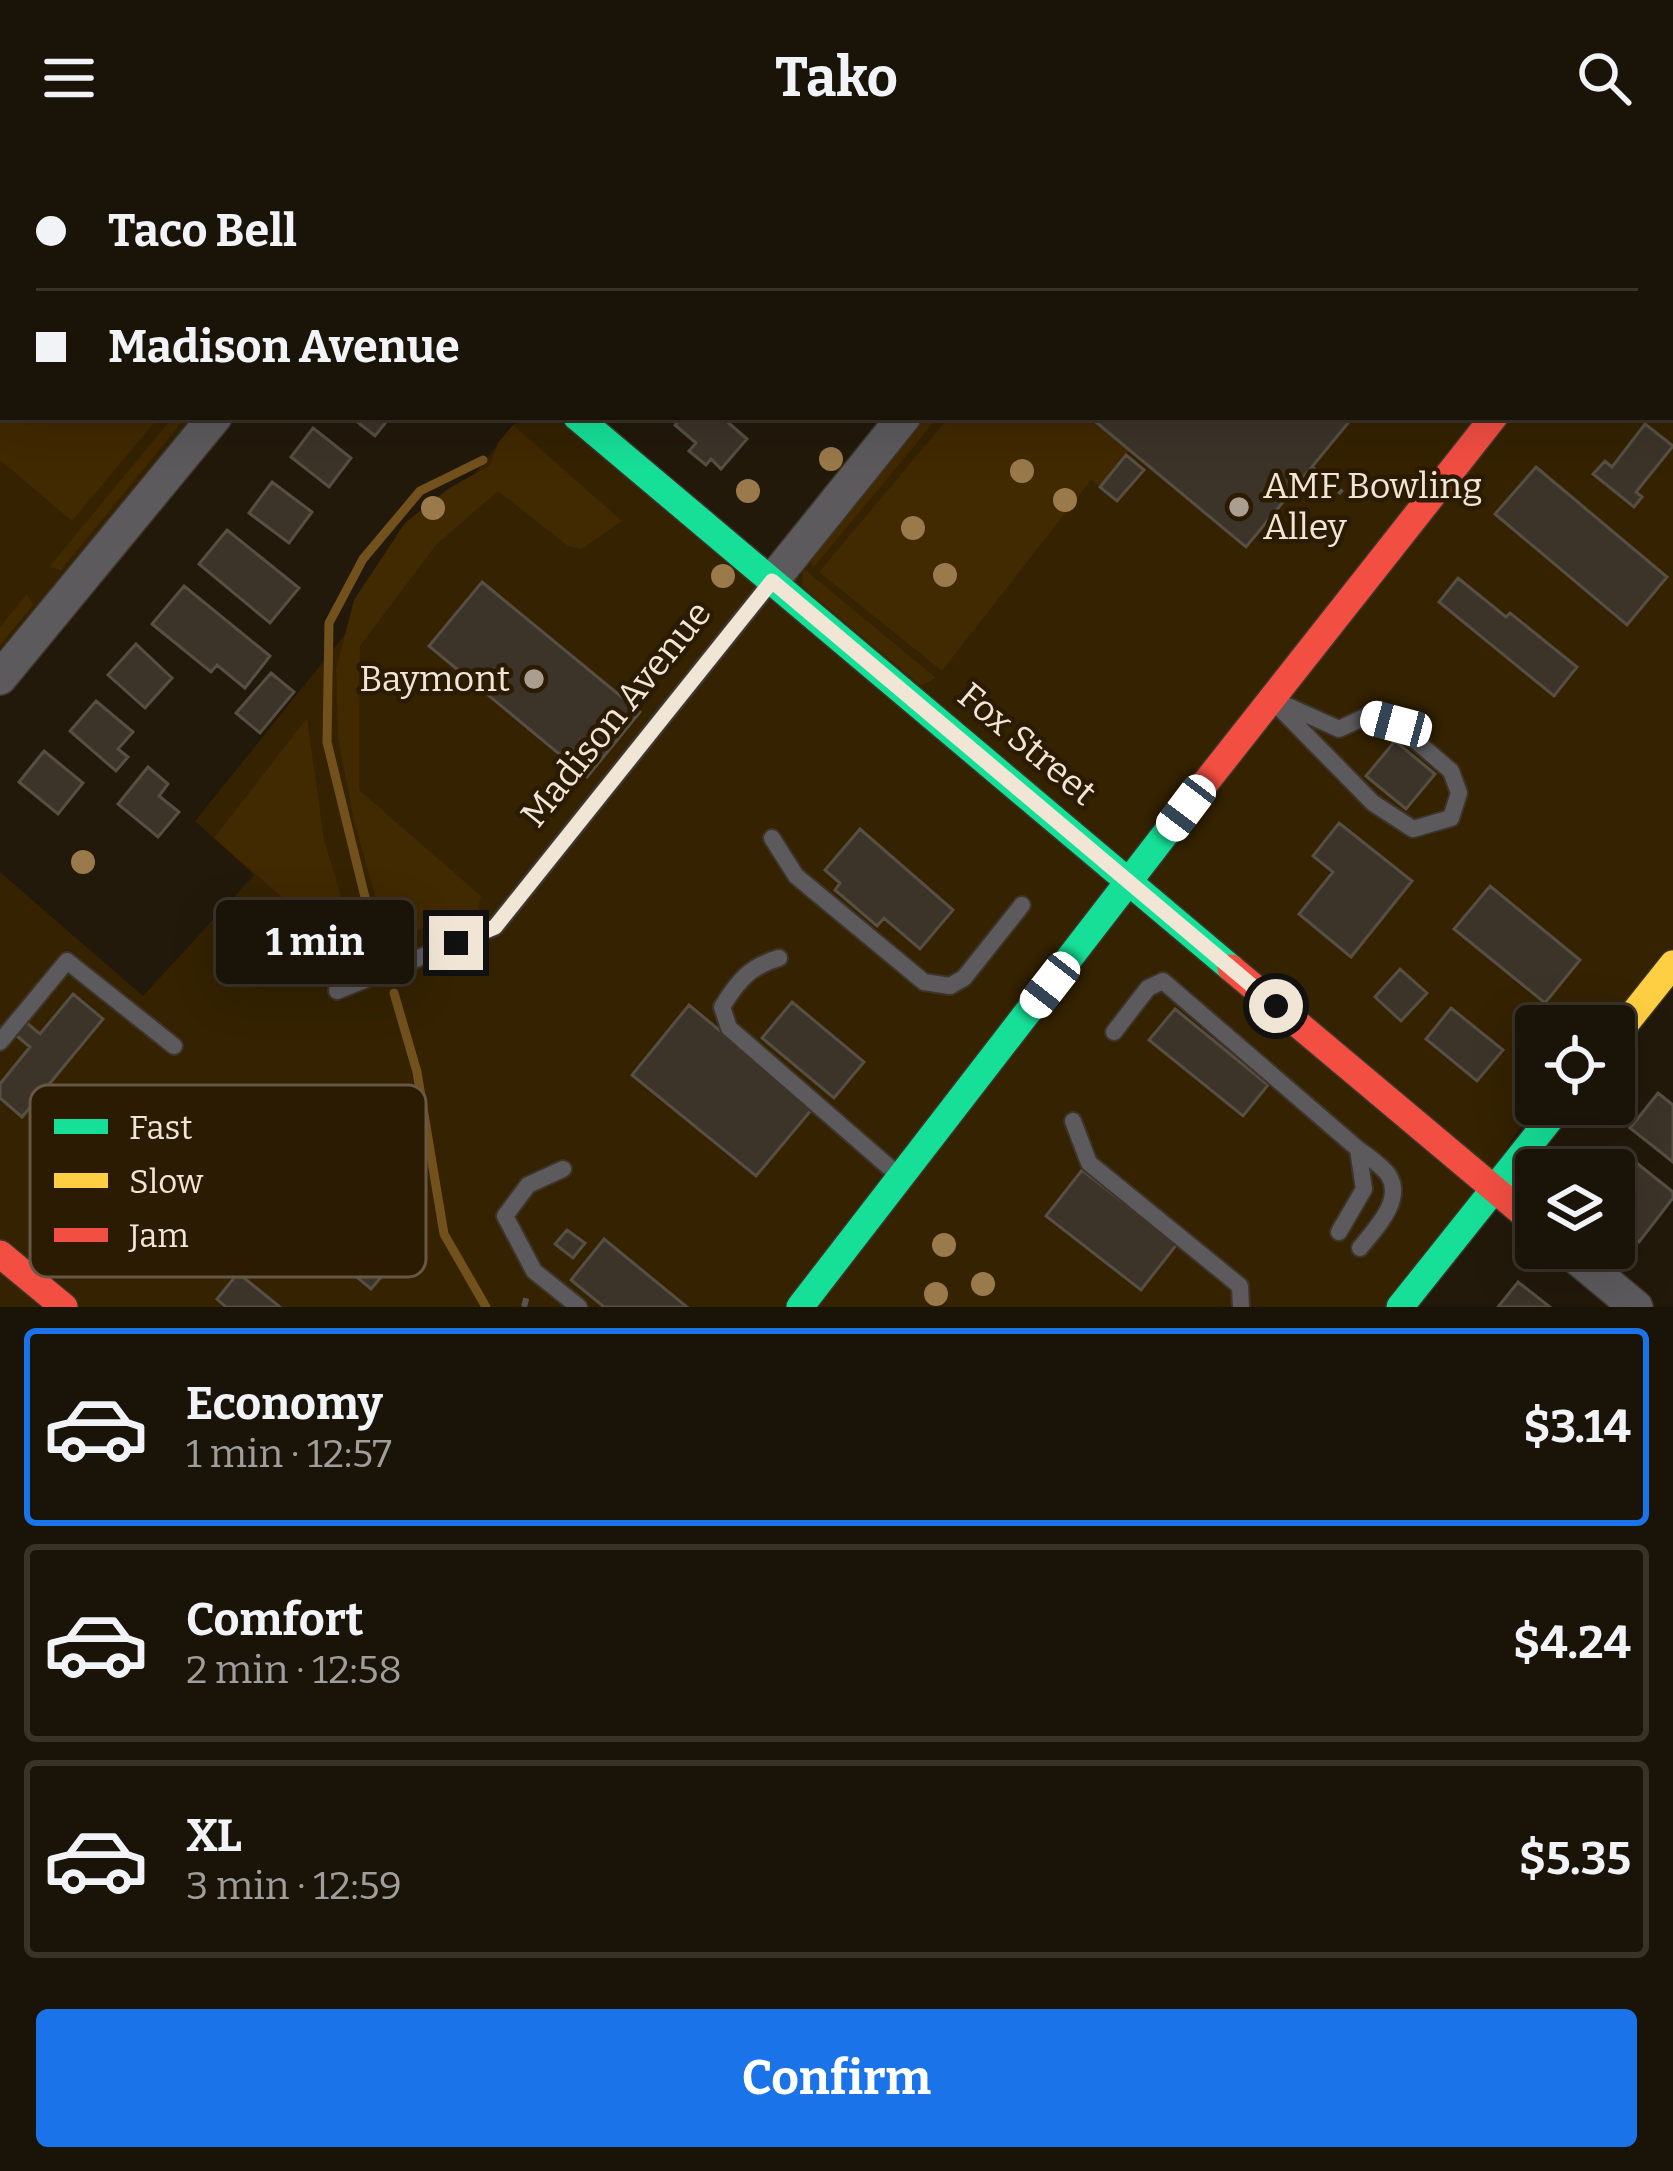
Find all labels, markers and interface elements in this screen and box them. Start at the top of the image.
icon: menu [36,45,102,111]
icon: search [1571,45,1637,111]
text: Tako [775,46,898,110]
text: Taco Bell [108,204,297,258]
text: Madison Avenue [108,320,460,374]
place label: AMF Bowling Alley [1263,464,1482,549]
marker: AMF Bowling Alley [1226,494,1252,520]
street label: Madison Avenue [512,592,720,836]
place label: Baymont [359,657,510,701]
marker: Baymont [521,666,547,692]
street label: Fox Street [949,674,1105,814]
car [1357,697,1435,751]
car [1150,768,1222,848]
callout: 1 min [216,901,414,985]
route end [429,916,483,970]
text: 1 min [266,919,364,965]
car [1014,946,1086,1024]
route start [1249,979,1303,1033]
map controls [1515,1005,1635,1269]
button: locate [1515,1005,1635,1125]
legend [30,1085,426,1277]
text: Fast [129,1108,192,1148]
button: layers [1515,1149,1635,1269]
text: Slow [129,1162,204,1202]
text: Jam [128,1216,189,1256]
icon: car [42,1373,150,1481]
text: Economy [186,1377,383,1431]
text: $3.14 [1523,1400,1631,1454]
text: 1 min · 12:57 [186,1431,392,1477]
icon: car [42,1589,150,1697]
text: Comfort [186,1593,364,1647]
text: $4.24 [1513,1616,1631,1670]
text: 2 min · 12:58 [186,1647,402,1693]
icon: car [42,1805,150,1913]
text: XL [186,1809,242,1863]
text: $5.35 [1519,1832,1631,1886]
text: 3 min · 12:59 [186,1863,402,1909]
button: Confirm [36,2009,1637,2147]

